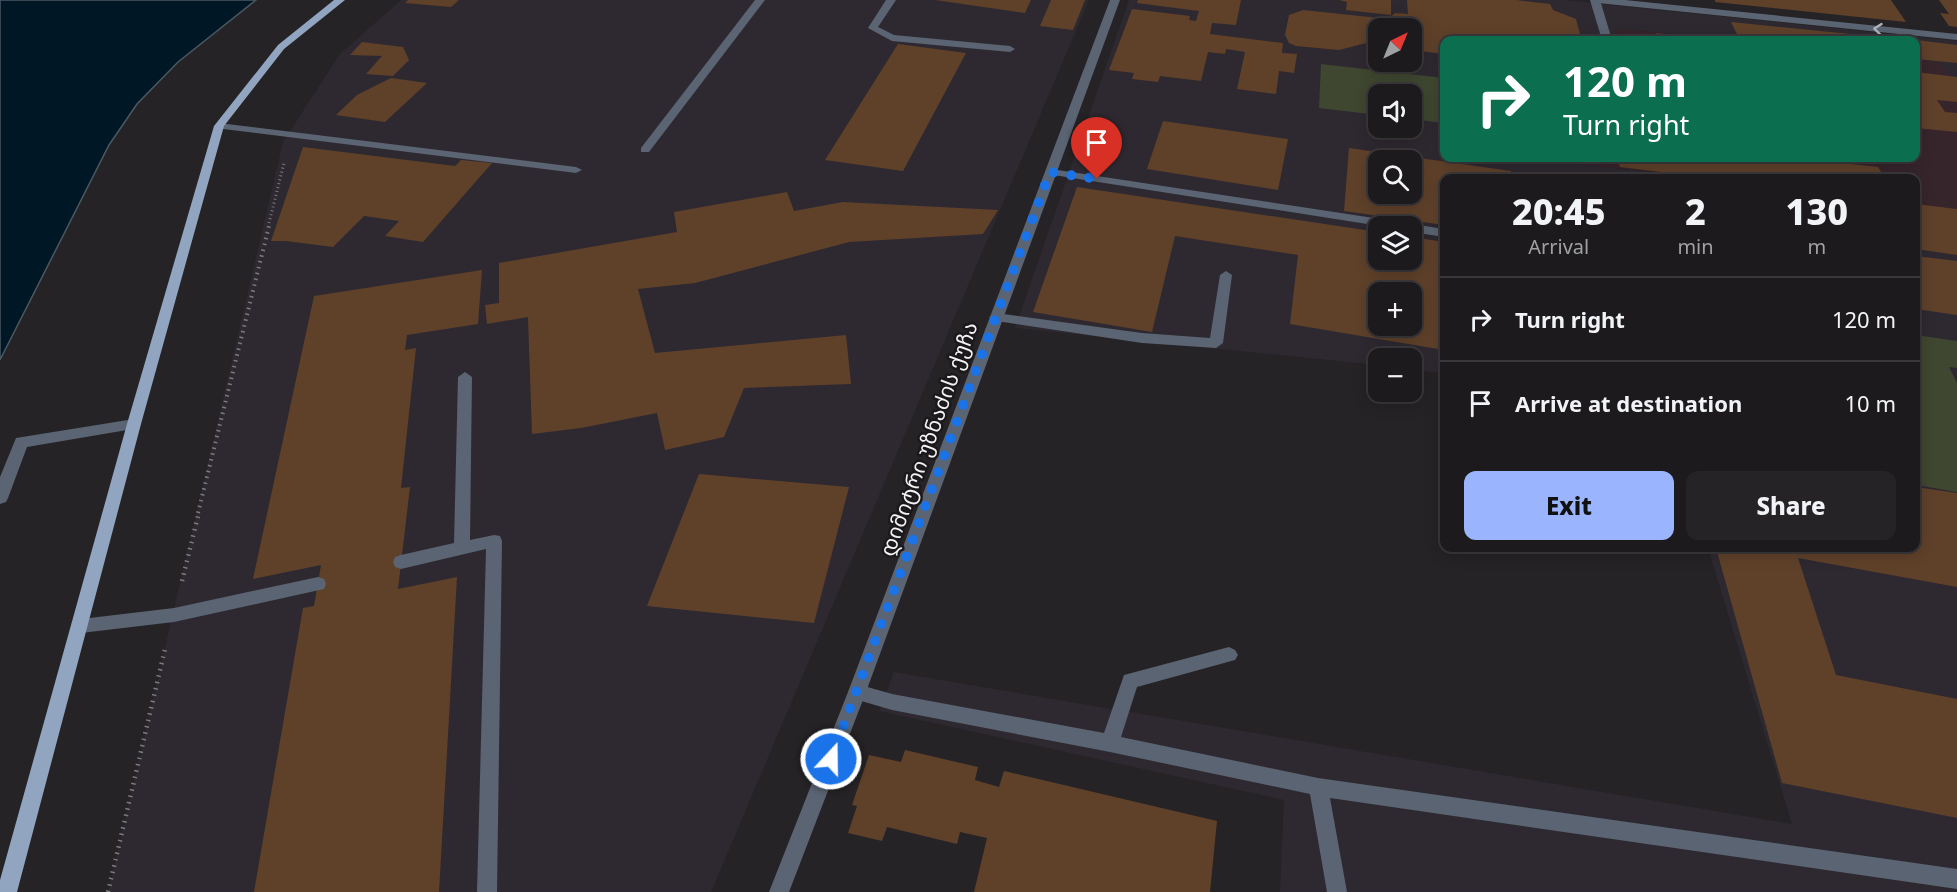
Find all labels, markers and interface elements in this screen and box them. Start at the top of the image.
north arrow [1368,18,1422,72]
map controls [1368,18,1422,402]
one-way arrow [1873,23,1882,36]
text: 120 m [1563,52,1687,109]
icon: right [1464,60,1542,138]
button: sound [1368,84,1422,138]
text: Turn right [1563,106,1689,143]
pin [1071,117,1122,179]
icon: arrive [1080,126,1113,159]
button: search [1368,150,1422,204]
text: 20:45 [1512,187,1605,236]
text: 2 [1685,187,1706,236]
text: 130 [1786,187,1848,236]
button: layers [1368,216,1422,270]
text: Arrival [1528,233,1589,260]
text: min [1677,233,1714,260]
text: m [1807,233,1826,260]
button: + [1368,282,1422,336]
icon: right [1464,303,1497,336]
text: Turn right [1515,304,1625,334]
text: 120 m [1832,304,1896,334]
street label: დიმიტრი უზნაძის ქუჩა [873,318,984,560]
button: − [1368,348,1422,402]
icon: arrive [1464,387,1497,420]
text: Arrive at destination [1515,388,1742,418]
text: 10 m [1845,388,1896,418]
button: Exit [1464,471,1674,540]
button: Share [1686,471,1896,540]
position arrow [799,727,863,791]

